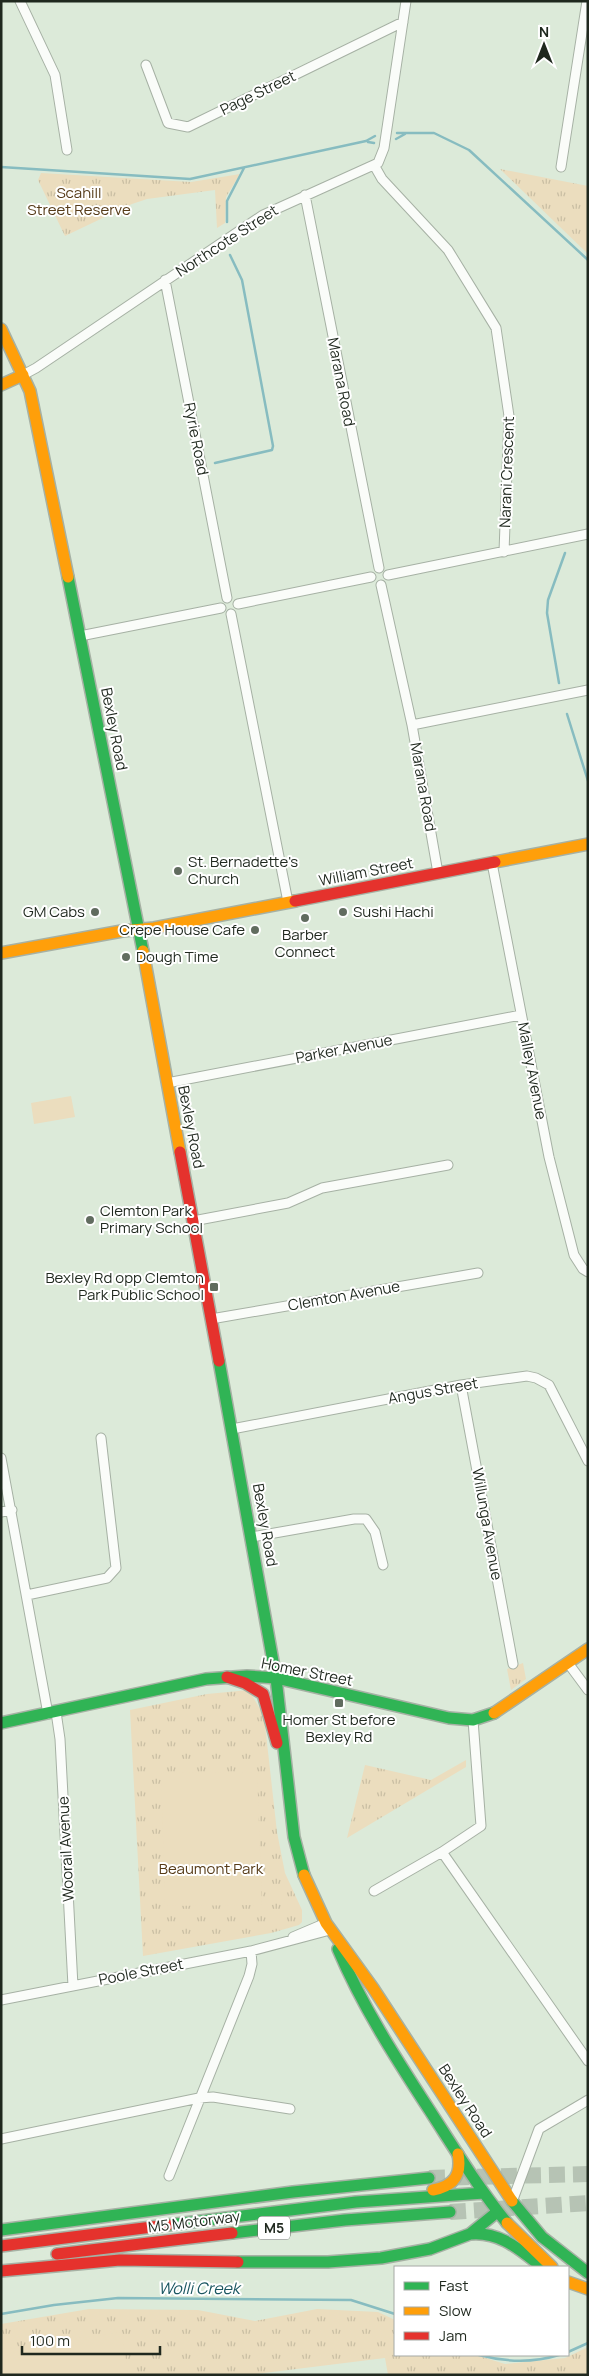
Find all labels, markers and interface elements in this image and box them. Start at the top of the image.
north arrow [519,20,569,70]
text: N [539,22,549,41]
street label: Page Street [216,65,299,120]
park label: Scahill Street Reserve [27,182,131,220]
street label: Northcote Street [172,200,282,282]
street label: Marana Road [323,336,360,428]
street label: Ryrie Road [179,401,214,477]
street label: Narani Crescent [494,416,519,528]
street label: Bexley Road [96,686,133,772]
street label: Marana Road [405,741,442,833]
place label: St. Bernadette's Church [188,851,298,889]
street label: William Street [317,852,415,891]
marker: St. Bernadette's Church [172,865,184,877]
place label: GM Cabs [23,901,85,922]
place label: Sushi Hachi [353,901,434,922]
marker: GM Cabs [89,906,101,918]
marker: Sushi Hachi [337,906,349,918]
marker: Barber Connect [299,912,311,924]
place label: Crepe House Cafe [119,919,245,940]
marker: Crepe House Cafe [249,924,261,936]
place label: Barber Connect [275,924,335,962]
place label: Dough Time [136,946,219,967]
marker: Dough Time [120,951,132,963]
street label: Malley Avenue [513,1020,552,1122]
street label: Parker Avenue [294,1029,394,1068]
street label: Bexley Road [173,1084,210,1170]
place label: Clemton Park Primary School [100,1200,203,1238]
marker: Clemton Park Primary School [84,1214,96,1226]
place label: Bexley Rd opp Clemton Park Public School [45,1267,204,1305]
street label: Clemton Avenue [286,1275,402,1316]
marker: Bexley Rd opp Clemton Park Public School [208,1281,220,1293]
street label: Angus Street [386,1372,480,1409]
street label: Willunga Avenue [467,1466,508,1582]
street label: Bexley Road [248,1482,283,1568]
street label: Homer Street [259,1652,355,1691]
marker: Homer St before Bexley Rd [333,1697,345,1709]
place label: Homer St before Bexley Rd [283,1709,396,1747]
street label: Woorail Avenue [52,1795,79,1902]
park label: Beaumont Park [159,1858,264,1879]
street label: Poole Street [97,1953,185,1990]
street label: Bexley Road [434,2060,497,2142]
street label: M5 Motorway [147,2205,241,2238]
road number: M5 [258,2216,290,2240]
legend [394,2266,569,2356]
text: Fast [439,2275,468,2296]
water label: Wolli Creek [158,2277,242,2299]
text: Slow [439,2300,472,2321]
scale bar [22,2324,160,2356]
text: Jam [439,2325,467,2346]
text: 100 m [30,2330,70,2351]

